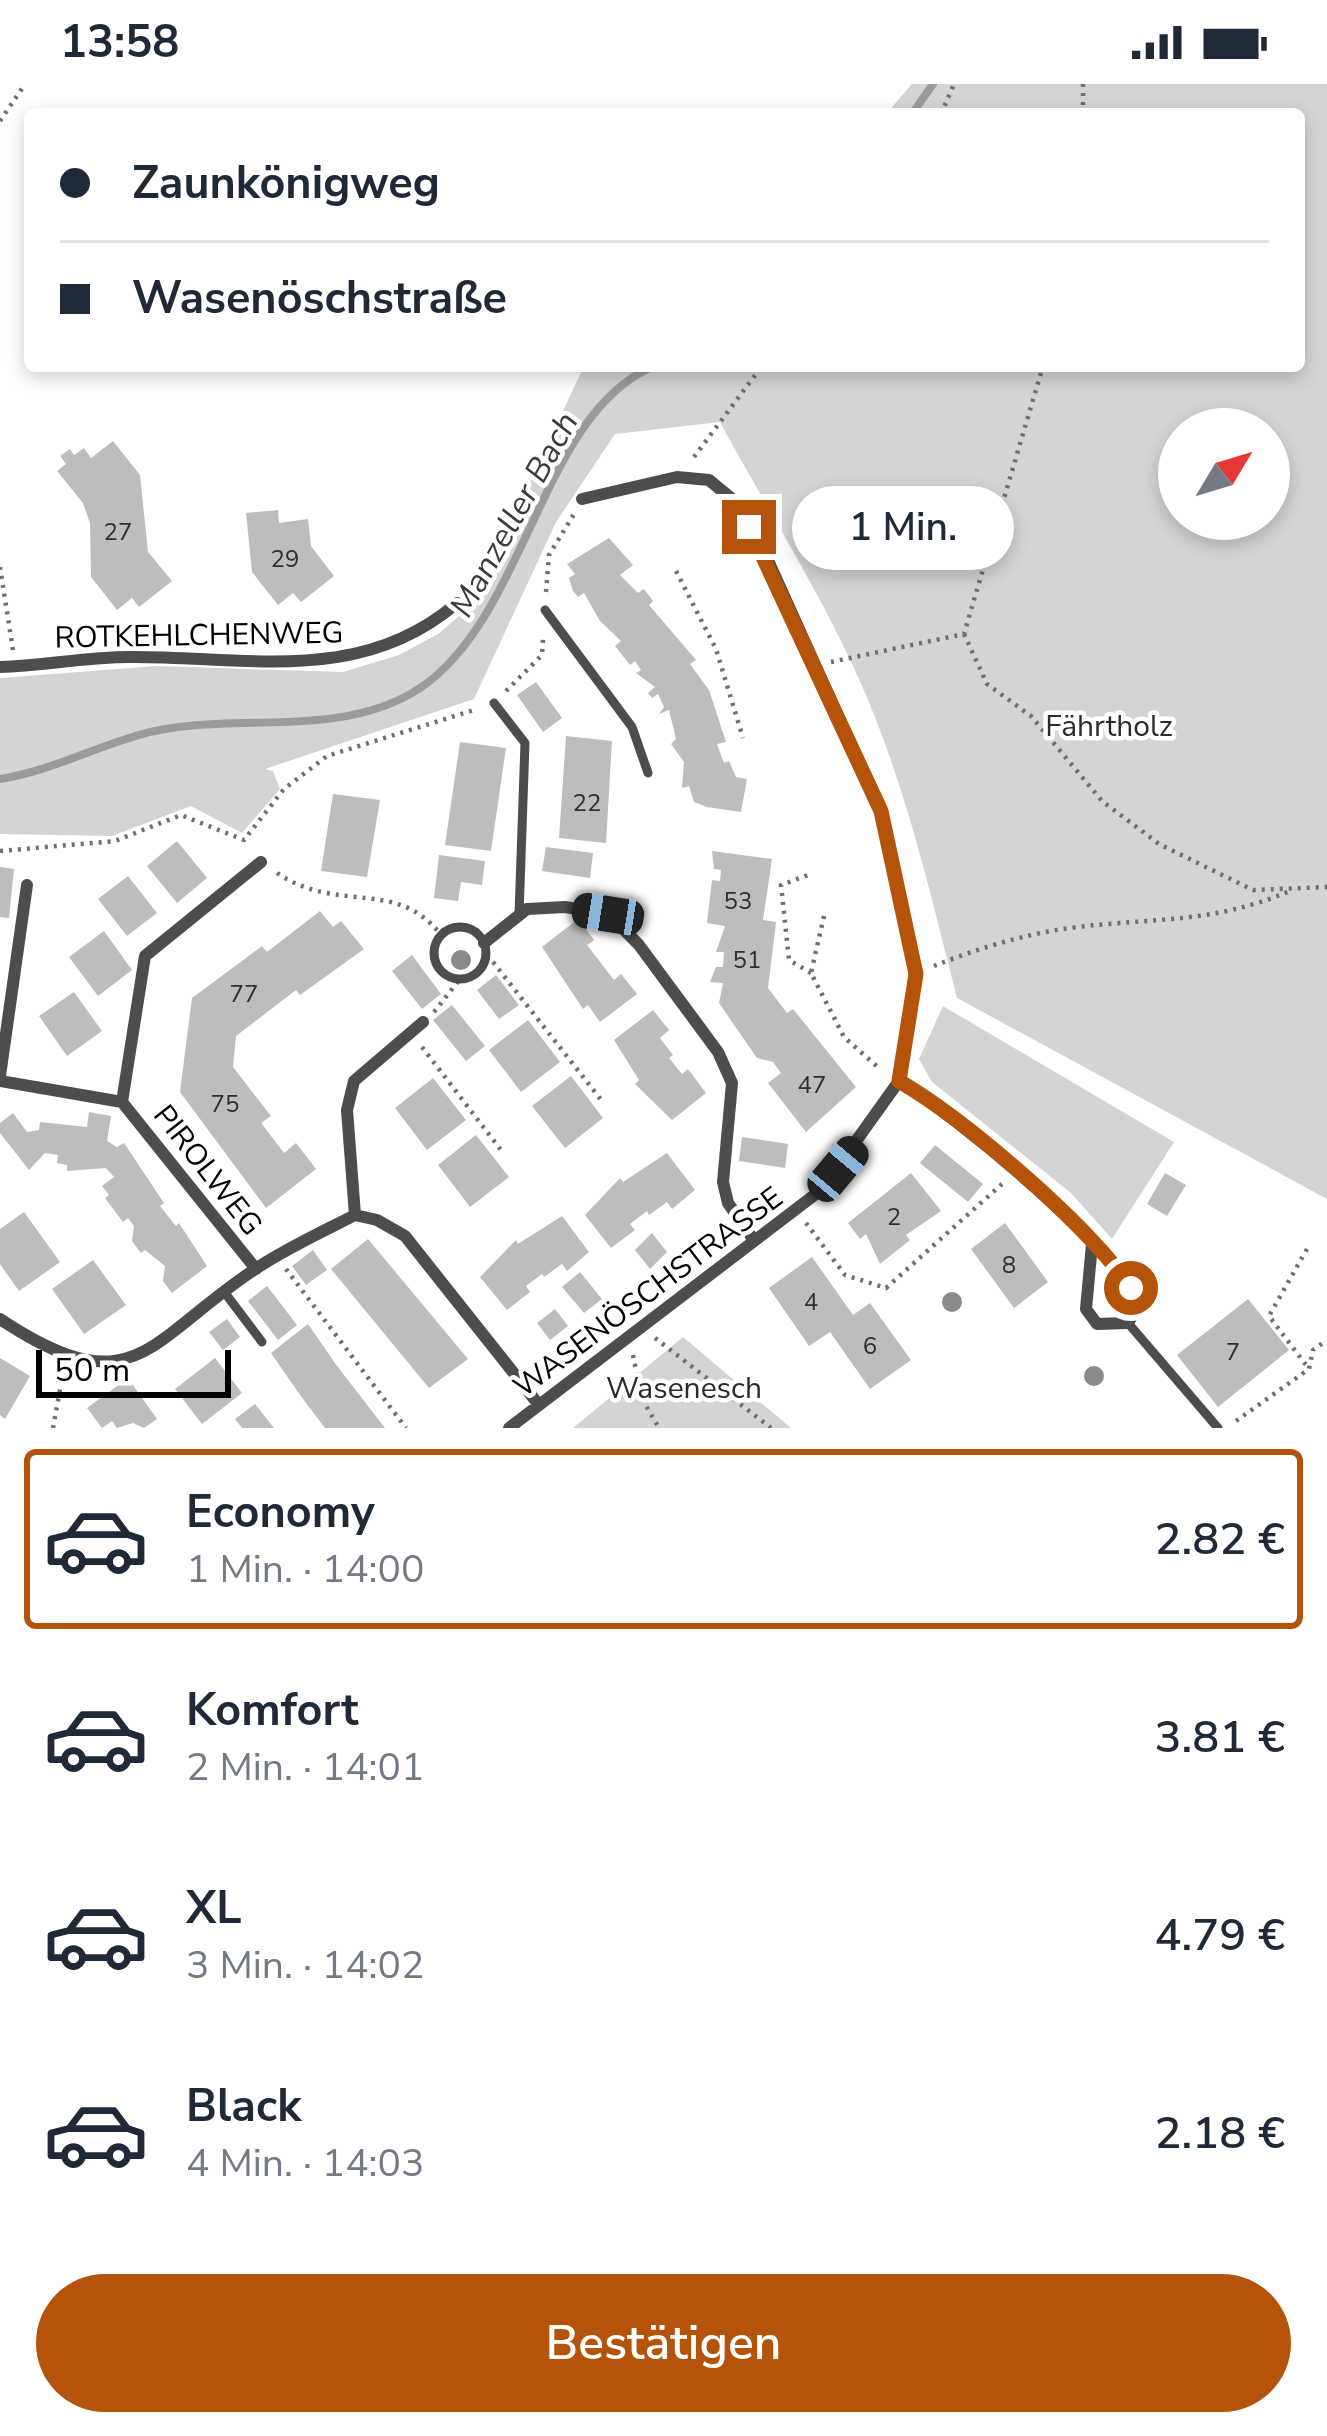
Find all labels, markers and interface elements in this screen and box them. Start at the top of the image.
text: 13:58 [60,12,179,73]
text: Zaunkönigweg [132,153,440,214]
text: Wasenöschstraße [132,268,507,329]
water label: Manzeller Bach [439,404,589,625]
north arrow [1158,408,1290,540]
map controls [1158,408,1290,540]
callout: 1 Min. [791,485,1013,569]
route end [722,500,776,554]
text: 1 Min. [849,501,957,554]
house number: 27 [104,516,132,548]
house number: 29 [271,543,299,575]
street label: ROTKEHLCHENWEG [54,612,344,659]
park label: Fährtholz [1045,706,1173,747]
house number: 22 [573,787,601,819]
house number: 53 [724,885,752,917]
car [570,891,646,937]
house number: 51 [733,944,761,976]
house number: 77 [230,978,258,1010]
house number: 47 [798,1069,826,1101]
house number: 75 [211,1088,239,1120]
street label: PIROLWEG [144,1097,272,1244]
car [801,1130,875,1208]
street label: WASENÖSCHSTRASSE [505,1177,791,1407]
house number: 2 [887,1201,901,1233]
house number: 8 [1002,1249,1016,1281]
route start [1104,1261,1158,1315]
house number: 4 [804,1286,818,1318]
house number: 6 [863,1330,877,1362]
house number: 7 [1226,1336,1240,1368]
scale bar [36,1344,231,1397]
text: 50 m [54,1348,130,1393]
park label: Wasenesch [606,1368,762,1409]
text: Economy [186,1482,375,1543]
icon: car [42,1485,150,1593]
text: 2.82 € [1154,1509,1285,1570]
text: 1 Min. · 14:00 [186,1543,424,1596]
text: Komfort [186,1680,359,1741]
icon: car [42,1683,150,1791]
text: 3.81 € [1154,1707,1285,1768]
text: 2 Min. · 14:01 [186,1741,424,1794]
text: XL [186,1878,242,1939]
icon: car [42,1881,150,1989]
text: 4.79 € [1154,1905,1285,1966]
text: 3 Min. · 14:02 [186,1939,424,1992]
text: Black [186,2076,301,2137]
icon: car [42,2079,150,2187]
text: 2.18 € [1154,2103,1285,2164]
text: 4 Min. · 14:03 [186,2137,424,2190]
button: Bestätigen [36,2274,1291,2412]

